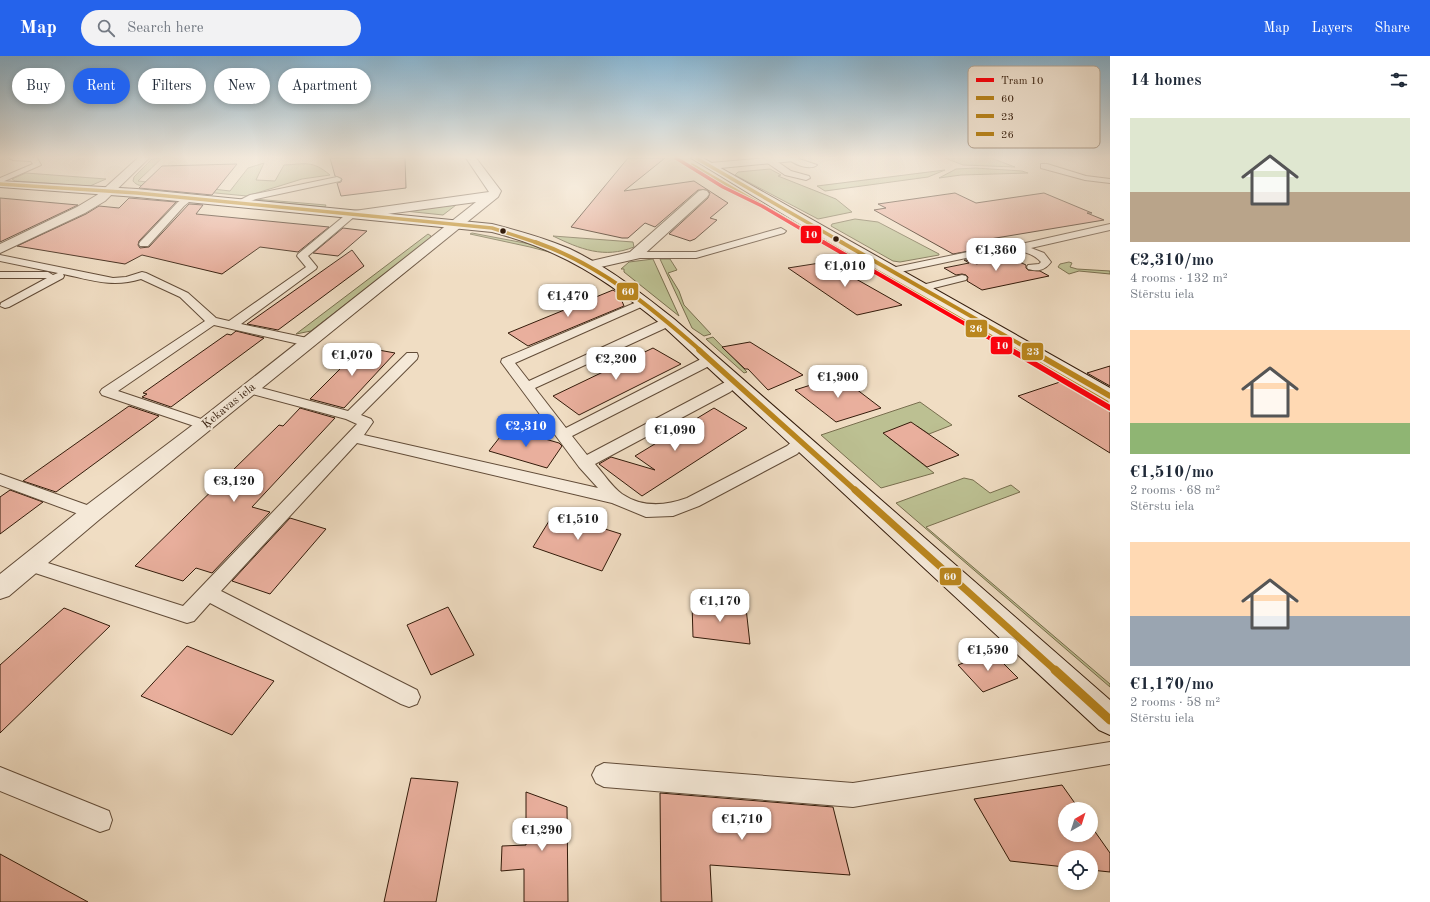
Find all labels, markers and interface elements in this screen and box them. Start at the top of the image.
search box [81,10,361,46]
icon: search [95,17,117,39]
text: Map [20,19,57,38]
text: Search here [127,21,204,36]
text: Map [1264,21,1290,35]
text: Layers [1312,21,1353,35]
text: Share [1375,21,1410,35]
legend [968,66,1100,148]
chip: Buy [12,68,65,104]
chip: Rent [73,68,130,104]
chip: Filters [138,68,206,104]
chip: New [214,68,270,104]
chip: Apartment [278,68,371,104]
icon: filters [1388,69,1410,91]
text: 14 homes [1130,72,1202,89]
text: Tram 10 [1001,76,1043,87]
text: 60 [1001,94,1014,105]
text: 23 [1001,112,1014,123]
text: 26 [1001,130,1014,141]
icon: home [1234,144,1306,216]
line badge: 10 [800,225,822,244]
unlabelled marker [498,226,508,236]
text: 10 [805,230,817,241]
unlabelled marker [831,234,841,244]
pin: €1,360 [963,238,1029,272]
text: €1,360 [975,244,1017,257]
text: €2,310/mo [1130,252,1214,269]
pin: €1,010 [812,254,878,288]
text: €1,010 [824,260,866,273]
text: 4 rooms · 132 m² [1130,272,1228,285]
line badge: 60 [616,282,639,301]
pin: €1,470 [535,284,601,318]
text: 60 [622,287,634,298]
text: Stērstu iela [1130,288,1194,301]
text: €1,470 [547,290,589,303]
line badge: 26 [965,319,988,338]
text: 26 [970,324,982,335]
line badge: 10 [990,336,1013,355]
text: 10 [996,341,1008,352]
line badge: 23 [1021,342,1044,361]
pin: €1,070 [319,343,385,377]
pin: €2,200 [583,347,649,381]
text: 23 [1027,347,1039,358]
text: €1,070 [331,349,373,362]
text: €2,200 [595,353,637,366]
icon: home [1234,356,1306,428]
pin: €1,900 [805,365,871,399]
text: €1,900 [817,371,859,384]
street label: Ķekavas iela [200,381,258,431]
pin: €2,310 [493,414,559,448]
pin: €1,090 [642,418,708,452]
text: €2,310 [505,420,547,433]
text: €1,090 [654,424,696,437]
text: €1,510/mo [1130,464,1214,481]
pin: €3,120 [201,469,267,503]
text: €3,120 [213,475,255,488]
text: 2 rooms · 68 m² [1130,484,1220,497]
text: Stērstu iela [1130,500,1194,513]
pin: €1,510 [545,507,611,541]
text: €1,510 [557,513,599,526]
line badge: 60 [939,567,962,586]
icon: home [1234,568,1306,640]
text: 60 [944,572,956,583]
pin: €1,170 [687,589,753,623]
text: €1,170 [699,595,741,608]
pin: €1,590 [955,638,1021,672]
text: €1,590 [967,644,1009,657]
text: €1,170/mo [1130,676,1214,693]
text: 2 rooms · 58 m² [1130,696,1220,709]
text: Stērstu iela [1130,712,1194,725]
north arrow [1058,802,1098,842]
map controls [1058,802,1098,890]
pin: €1,710 [709,807,775,841]
text: €1,710 [721,813,763,826]
pin: €1,290 [509,818,575,852]
text: €1,290 [521,824,563,837]
button: locate [1058,850,1098,890]

